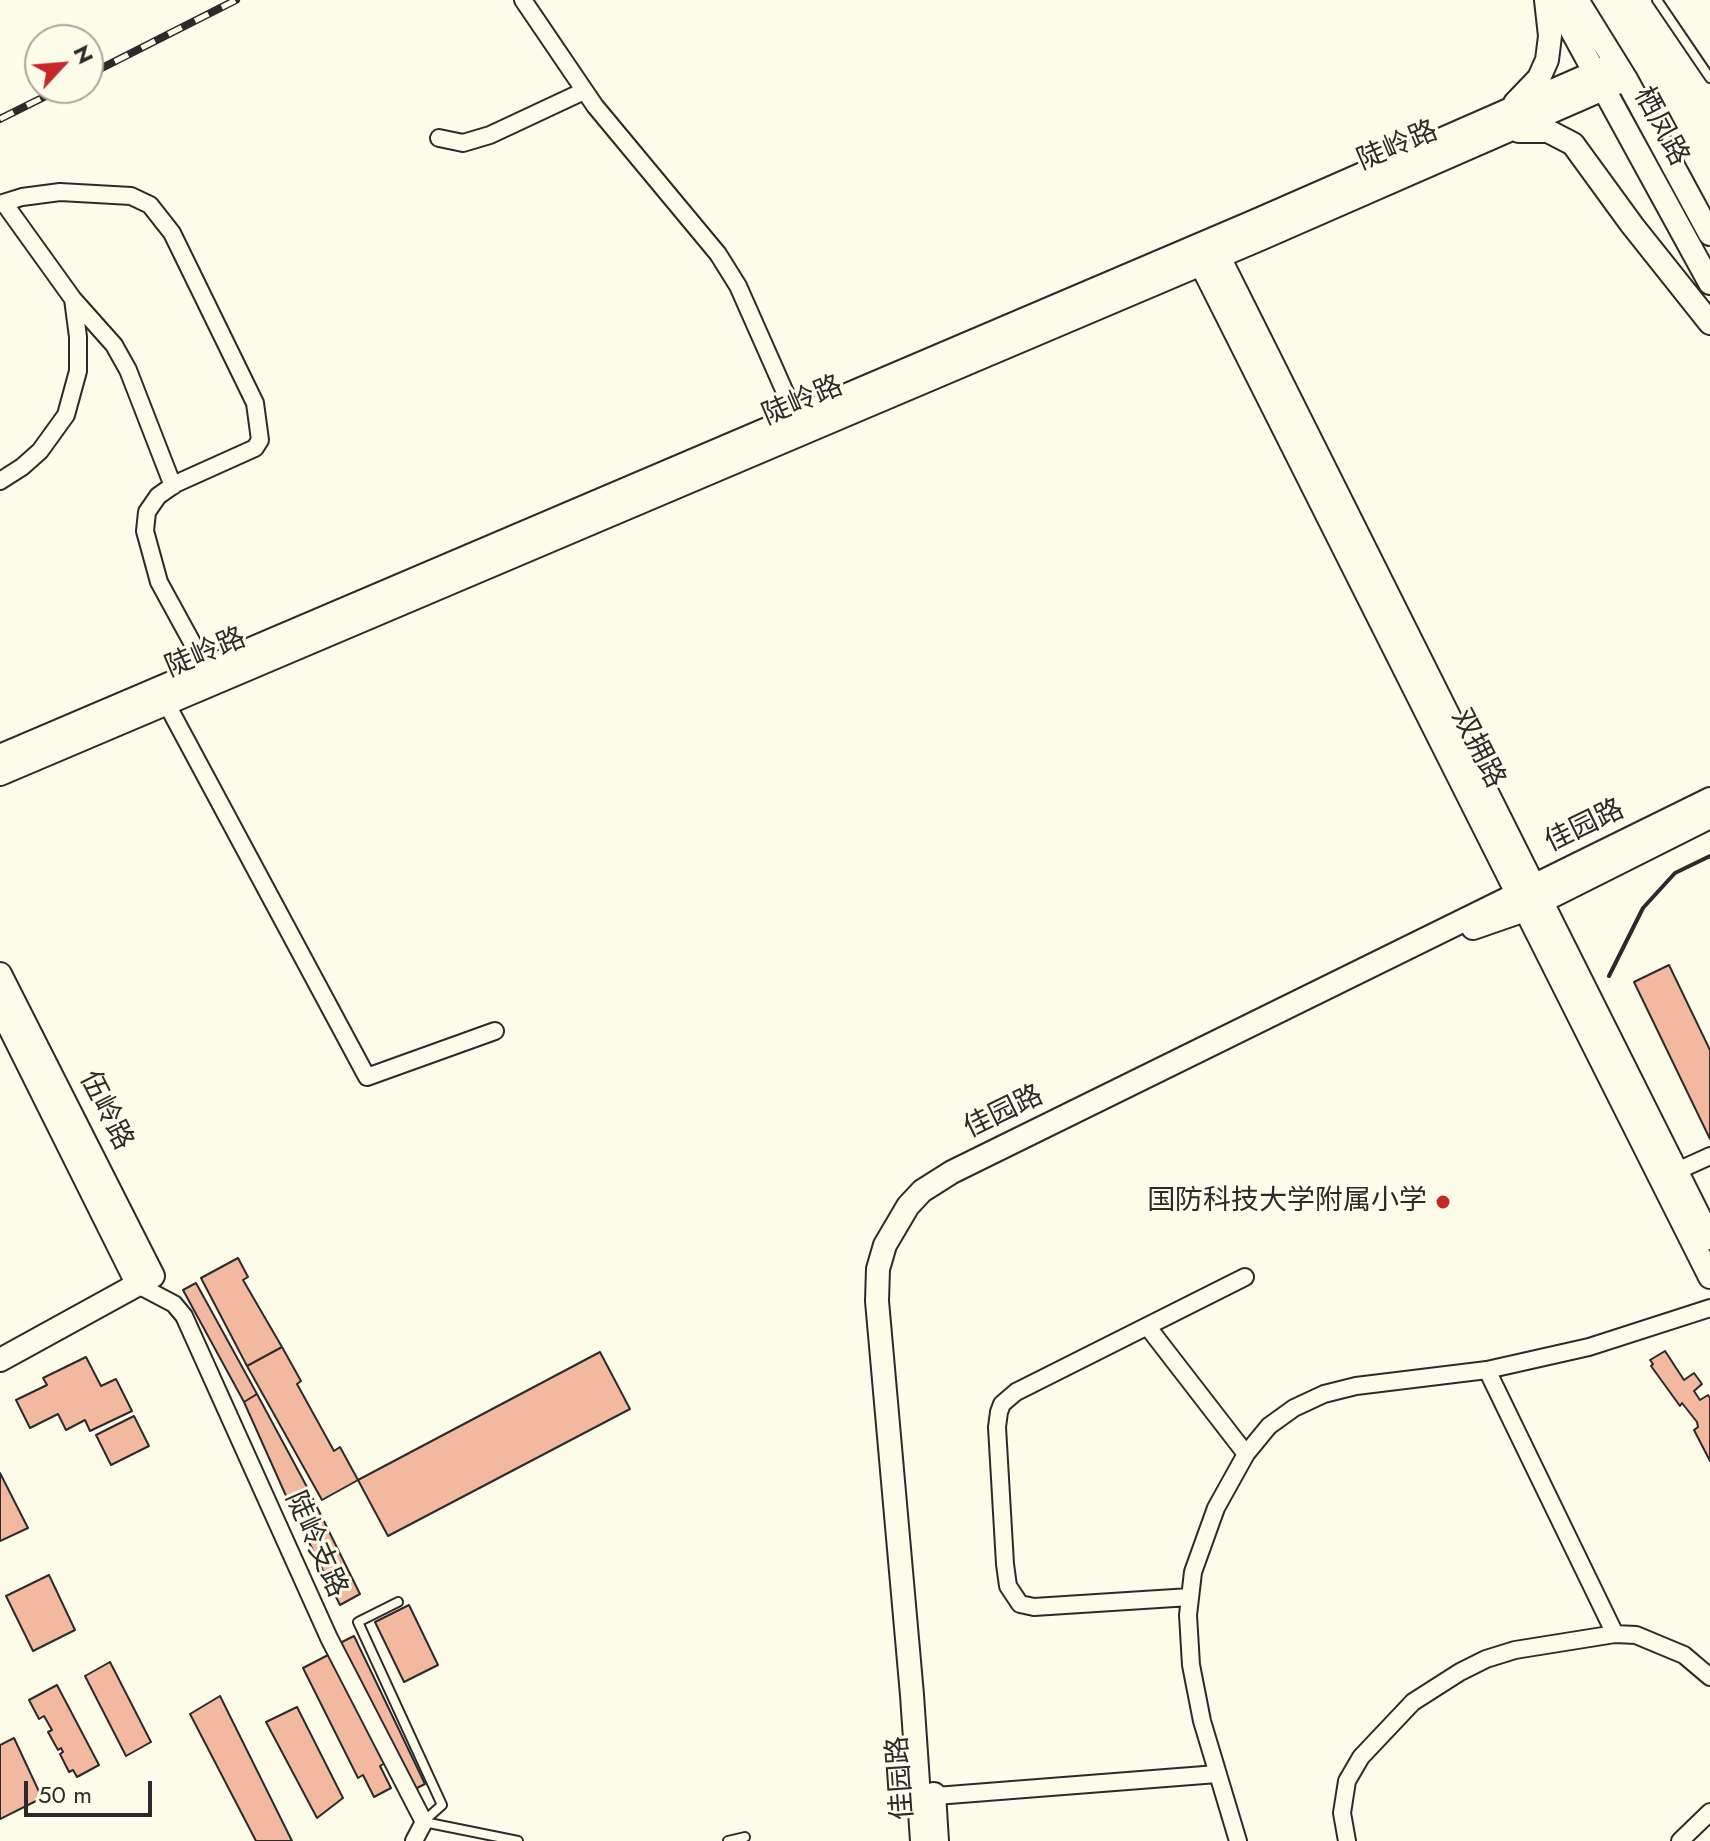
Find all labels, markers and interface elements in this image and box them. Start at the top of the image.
north arrow [24,24,104,104]
text: N [66,39,102,69]
street label: 栖凤路 [1625,82,1695,172]
street label: 陡岭路 [1353,115,1443,179]
street label: 陡岭路 [758,370,848,434]
street label: 陡岭路 [161,622,251,686]
street label: 双拥路 [1443,704,1511,794]
street label: 佳园路 [1540,793,1630,861]
street label: 伍岭路 [71,1066,139,1156]
street label: 佳园路 [959,1079,1049,1147]
place label: 国防科技大学附属小学 [1147,1185,1427,1219]
marker: 国防科技大学附属小学 [1434,1193,1452,1211]
street label: 陡岭支路 [277,1487,353,1603]
street label: 佳园路 [882,1735,922,1821]
scale bar [28,1765,156,1815]
text: 50 m [38,1777,92,1812]

